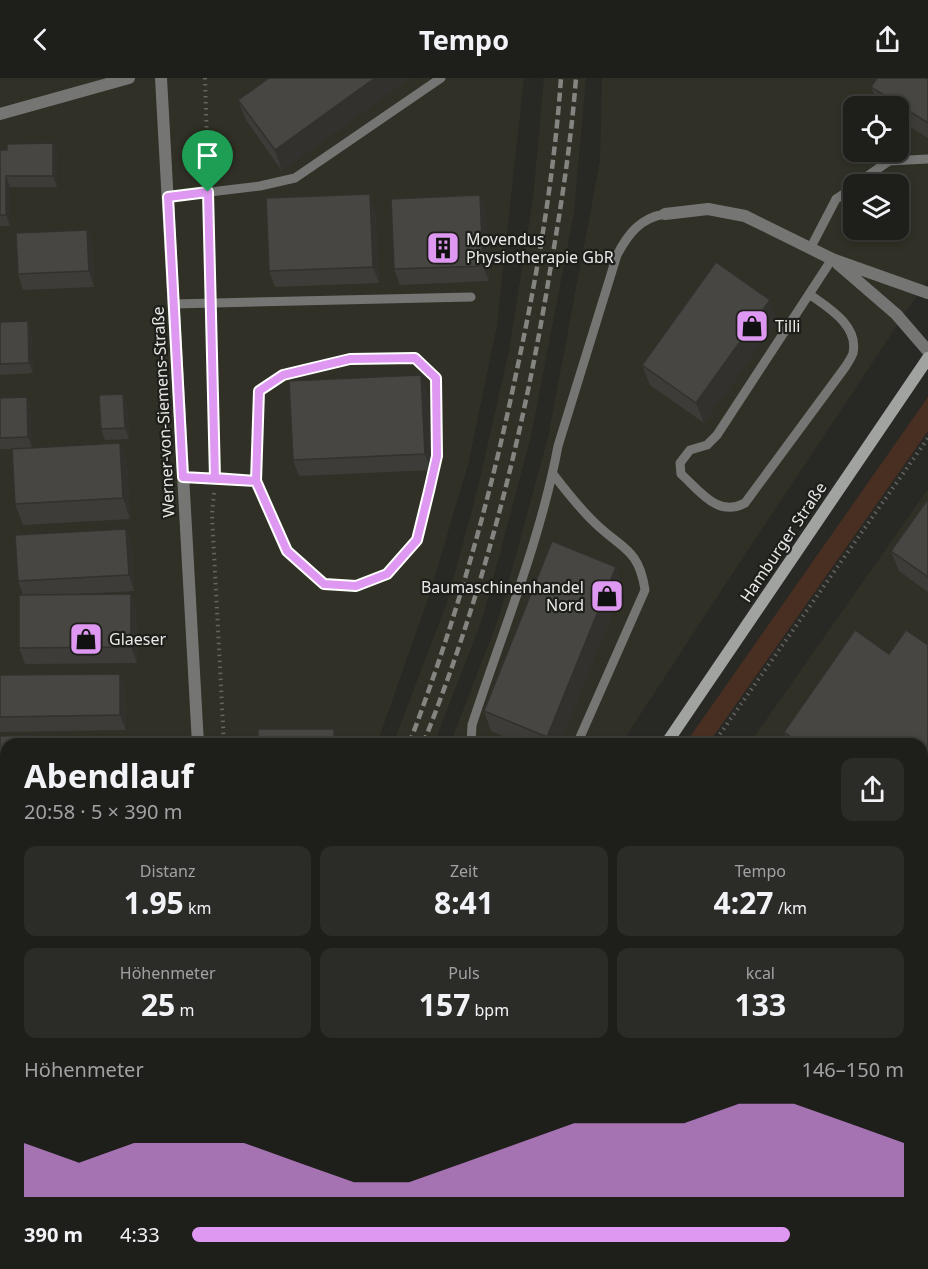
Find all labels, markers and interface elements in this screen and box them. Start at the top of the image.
text: Tempo [419,21,509,58]
icon: back [24,23,57,56]
icon: share [871,23,904,56]
map controls [843,96,909,240]
button: locate [843,96,909,162]
pin [182,130,233,192]
icon: arrive [191,139,224,172]
button: layers [843,174,909,240]
place label: Movendus Physiotherapie GbR [466,228,614,268]
building icon: Movendus Physiotherapie GbR [425,230,461,266]
street label: Werner-von-Siemens-Straße [146,306,180,518]
shop icon: Tilli [734,308,770,344]
place label: Tilli [775,315,800,337]
street label: Hamburger Straße [735,478,831,606]
place label: Baumaschinenhandel Nord [421,576,584,616]
shop icon: Baumaschinenhandel Nord [589,578,625,614]
shop icon: Glaeser [68,621,104,657]
place label: Glaeser [109,628,166,650]
text: Abendlauf [24,753,194,798]
button: share [841,758,904,821]
text: 20:58 · 5 × 390 m [24,798,182,825]
text: Distanz [140,860,195,882]
text: Zeit [450,860,478,882]
text: Tempo [735,860,786,882]
text: 1.95 [124,882,184,923]
text: 8:41 [434,882,494,923]
text: 4:27 [714,882,773,923]
text: km [184,897,211,919]
text: /km [773,897,807,919]
text: Höhenmeter [120,962,216,984]
text: Puls [448,962,480,984]
text: kcal [746,962,775,984]
text: 25 [141,984,175,1025]
text: 157 [419,984,470,1025]
text: 133 [735,984,786,1025]
text: m [175,999,194,1021]
text: bpm [470,999,509,1021]
text: Höhenmeter [24,1056,144,1083]
text: 146–150 m [801,1056,904,1083]
text: 390 m [24,1221,83,1248]
text: 4:33 [120,1221,160,1248]

